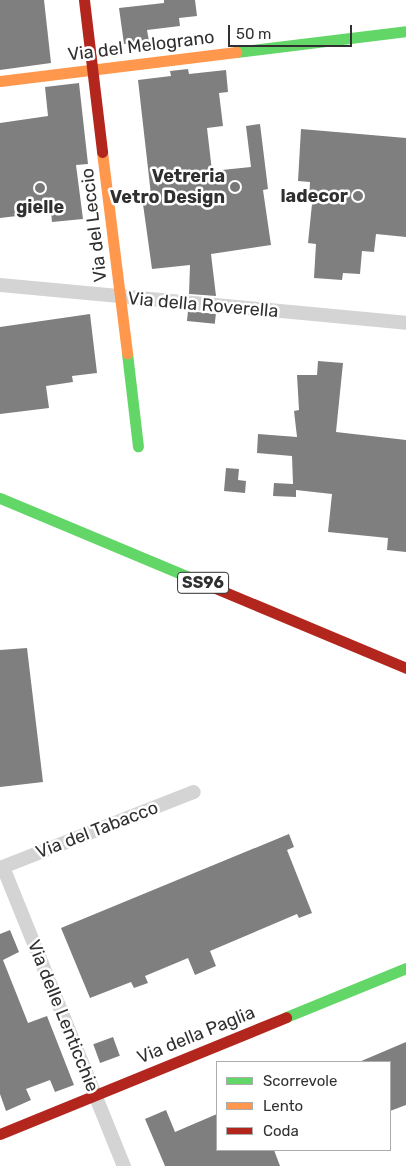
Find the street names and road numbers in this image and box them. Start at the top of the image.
street label: Via del Melograno [66,26,216,66]
street label: Via del Leccio [76,167,112,283]
street label: Via della Roverella [127,288,279,322]
road number: SS96 [177,570,229,596]
street label: Via del Tabacco [33,797,161,863]
street label: Via delle Lenticchie [23,937,103,1095]
street label: Via della Paglia [134,1002,258,1068]

